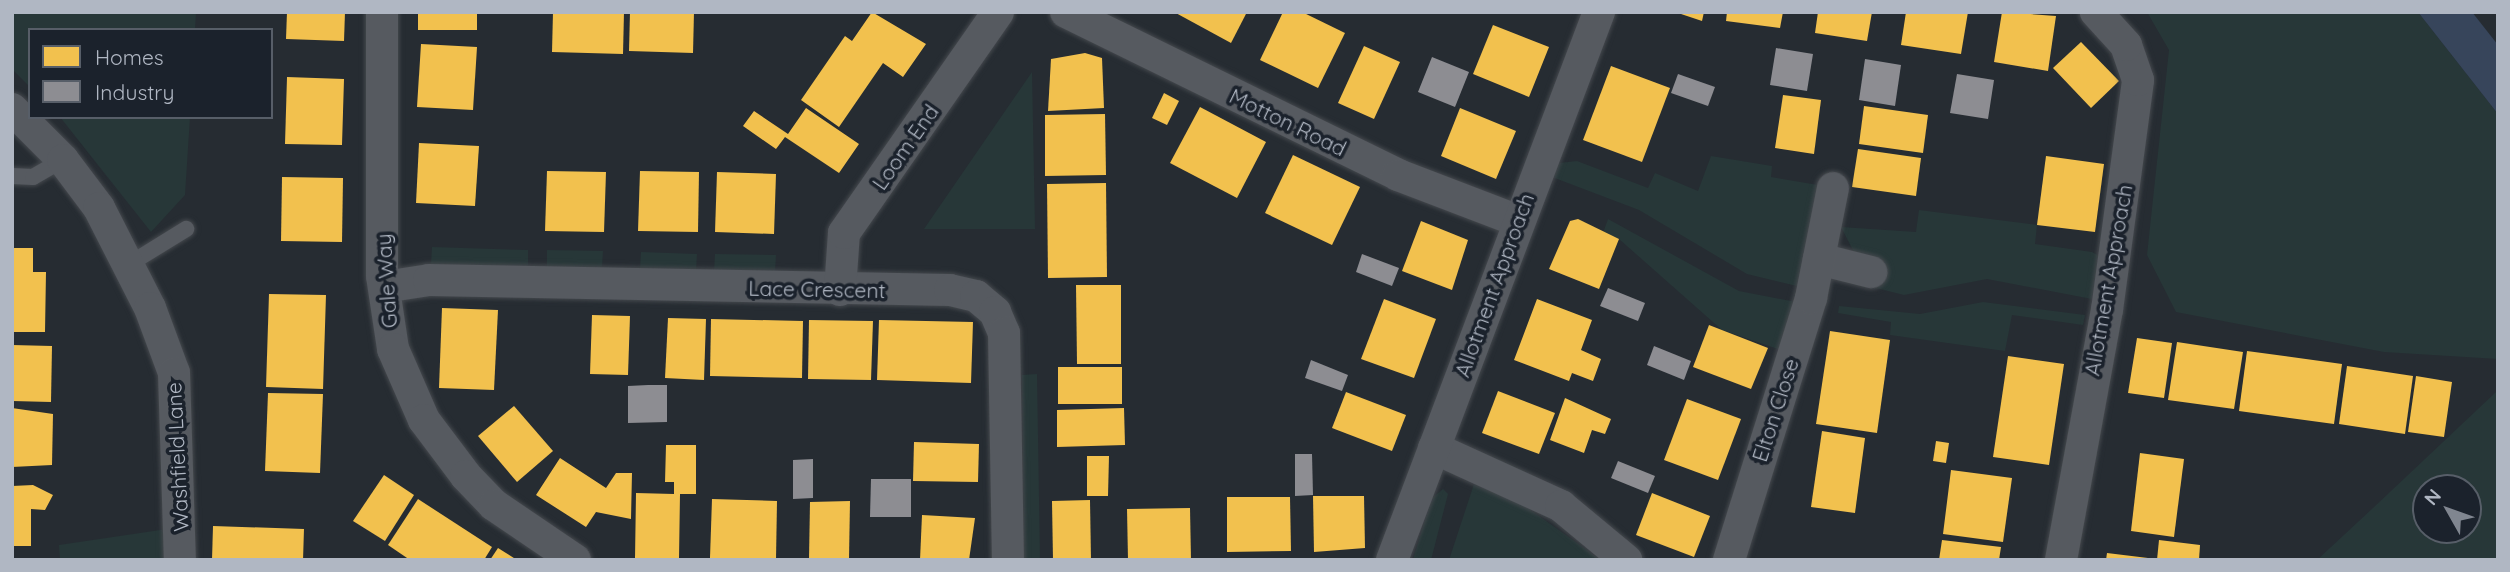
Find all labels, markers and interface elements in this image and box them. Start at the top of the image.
legend [28,28,273,119]
text: Homes [95,44,164,70]
text: Industry [95,79,174,105]
street label: Motton Road [1225,83,1351,161]
street label: Loom End [867,100,943,194]
street label: Allotment Approach [2079,182,2137,378]
street label: Allotment Approach [1449,190,1539,380]
street label: Gale Way [370,233,402,329]
street label: Lace Crescent [748,275,886,303]
street label: Elton Close [1746,355,1804,465]
street label: Washfield Lane [161,382,193,532]
north arrow [2412,474,2482,544]
text: N [2419,484,2446,510]

